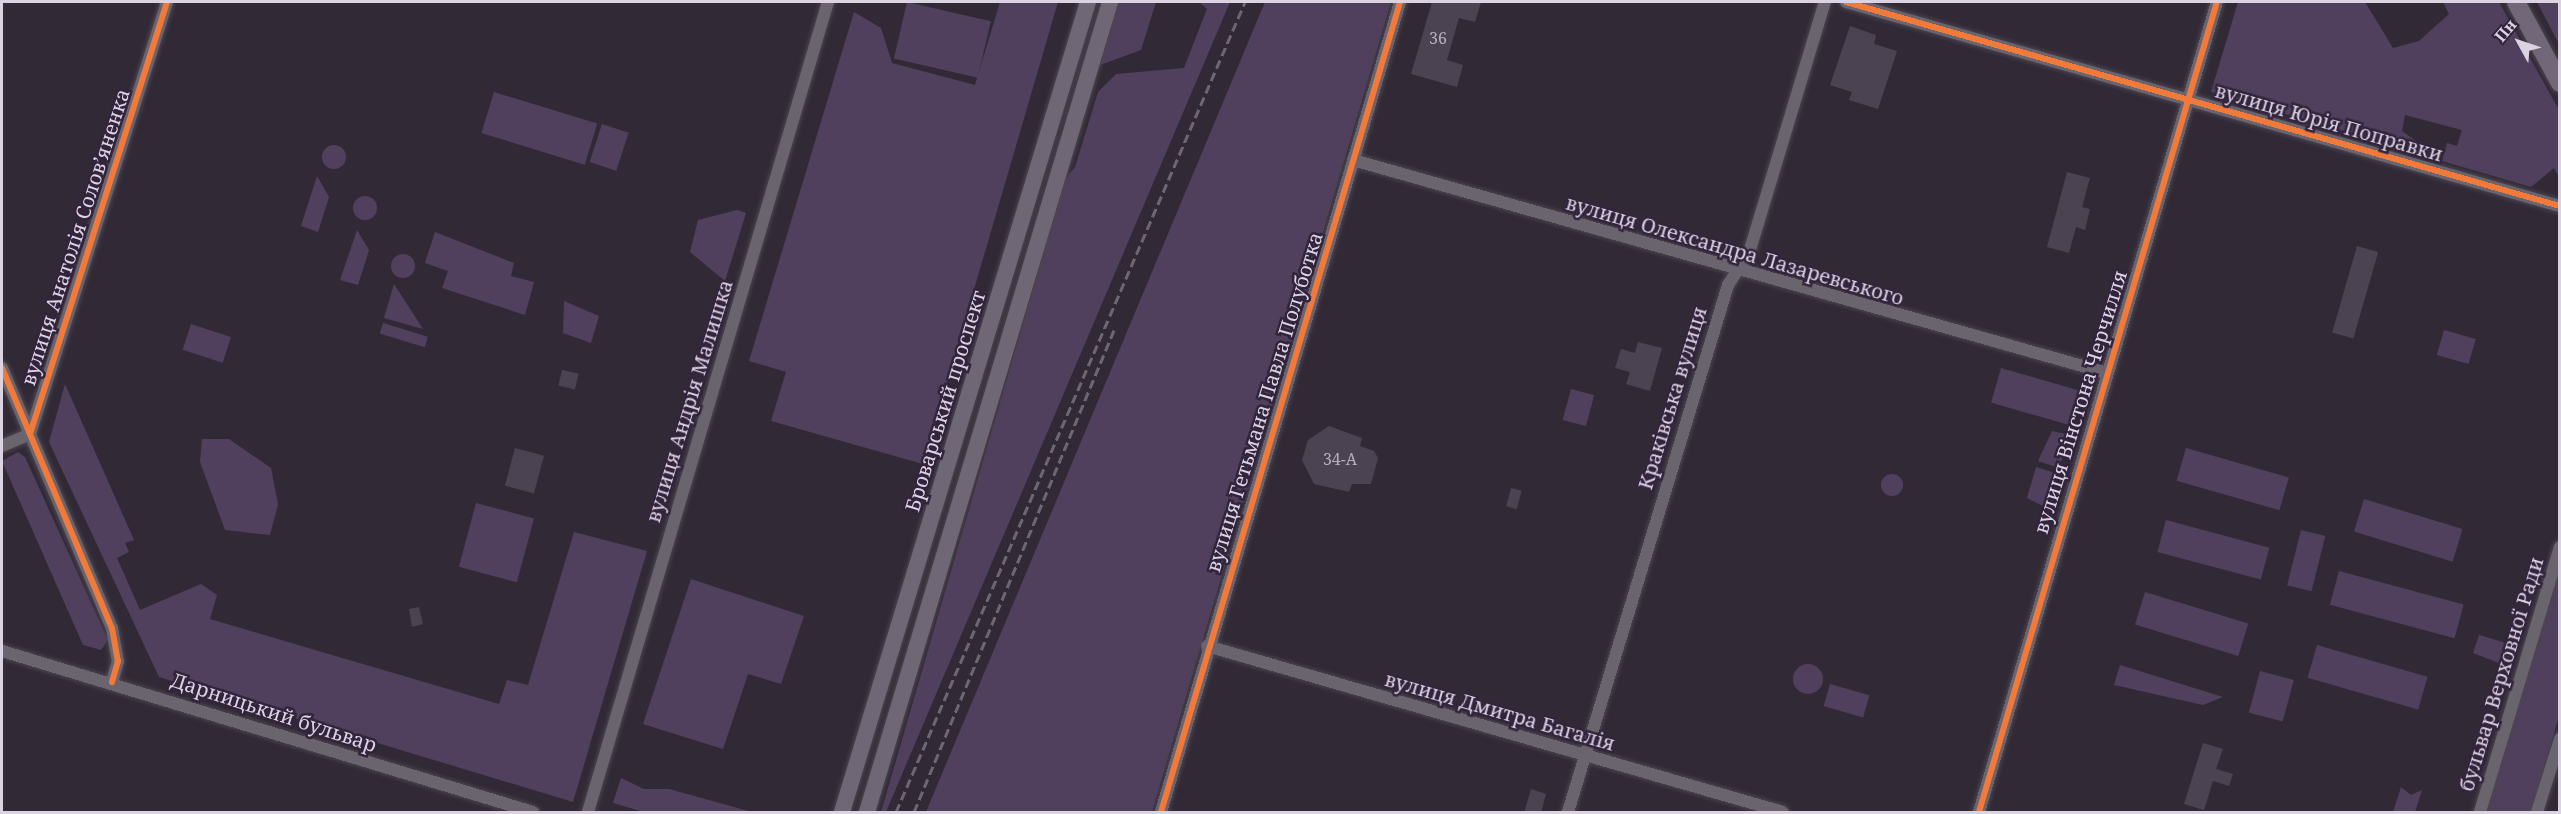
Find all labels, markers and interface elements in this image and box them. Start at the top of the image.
north arrow [2489,12,2549,72]
text: Пн [2489,14,2521,47]
house number: 36 [1429,28,1447,48]
street label: вулиця Юрія Поправки [2212,78,2446,166]
street label: вулиця Анатолія Соловʼяненка [16,86,134,388]
street label: вулиця Олександра Лазаревського [1563,190,1907,310]
street label: вулиця Гетьмана Павла Полуботка [1201,229,1327,575]
street label: вулиця Вінстона Черчилля [2028,267,2132,537]
street label: вулиця Андрія Малишка [641,277,737,525]
street label: Броварський проспект [900,287,990,515]
street label: Краківська вулиця [1633,304,1711,492]
house number: 34-А [1323,449,1357,469]
street label: бульвар Верховної Ради [2454,554,2548,794]
street label: Дарницький бульвар [168,667,380,757]
street label: вулиця Дмитра Багалія [1382,667,1618,755]

